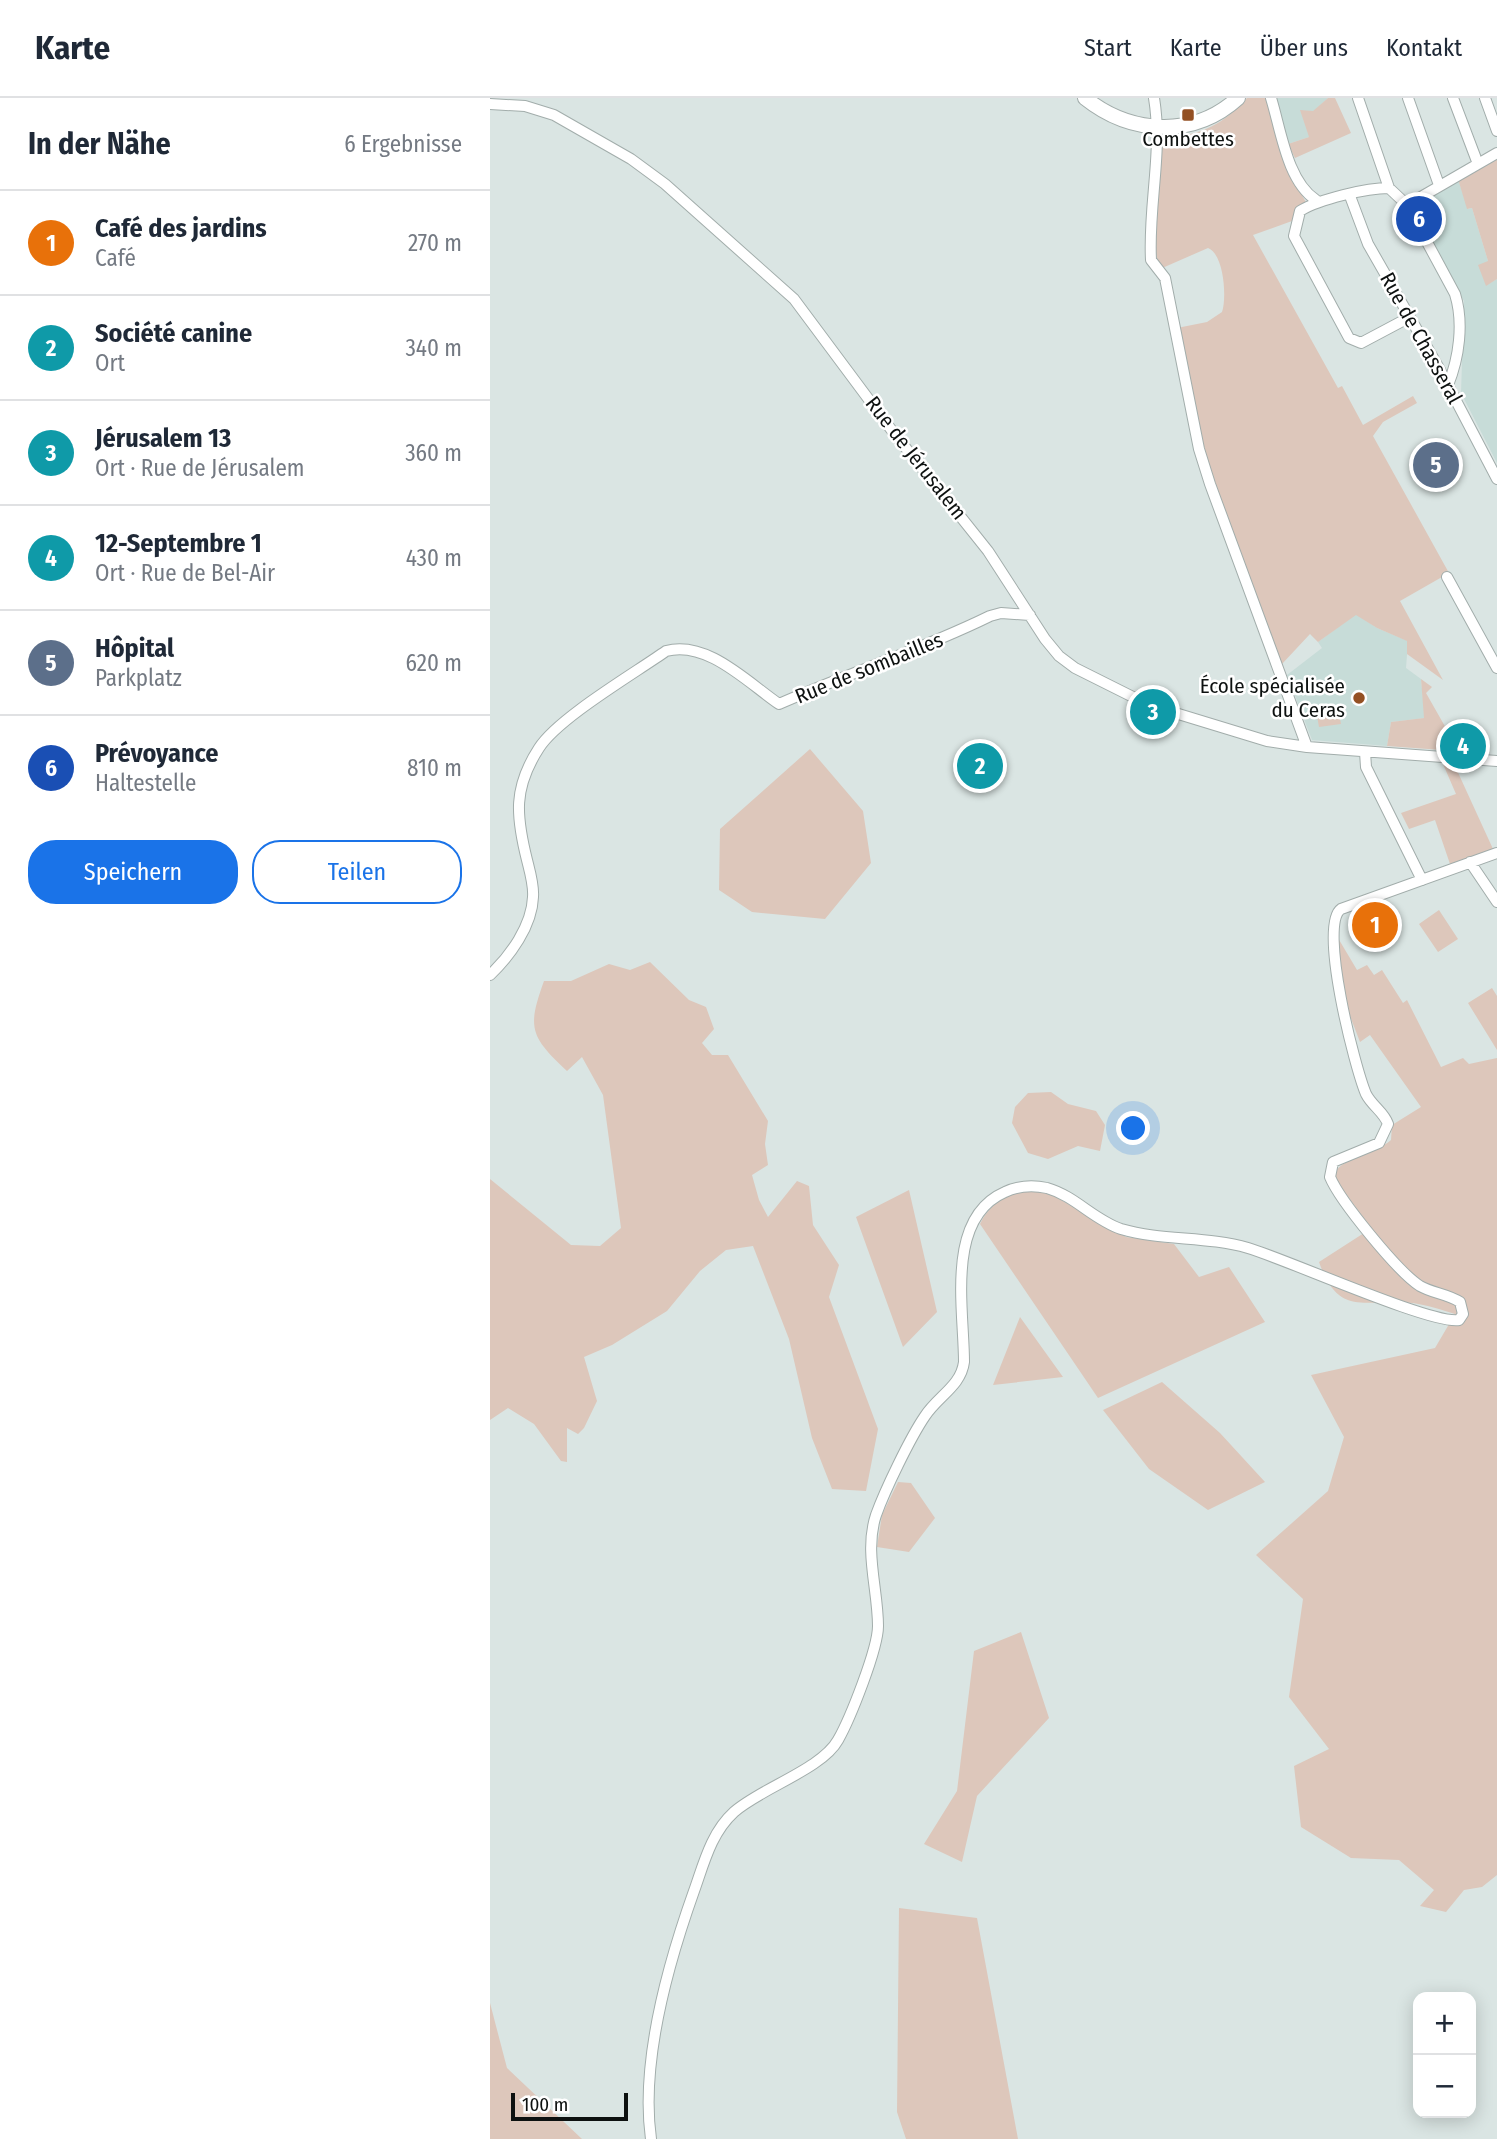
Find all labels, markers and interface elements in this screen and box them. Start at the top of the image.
text: Karte [35,28,110,68]
text: Start [1084,34,1132,62]
text: Karte [1170,34,1222,62]
text: Über uns [1260,34,1348,62]
text: Kontakt [1386,34,1462,62]
marker: Combettes [1180,107,1196,123]
text: In der Nähe [28,126,171,162]
place label: Combettes [1142,126,1234,152]
text: 6 Ergebnisse [344,130,462,158]
pin: 6 [1396,193,1442,245]
text: Café des jardins [95,213,267,244]
text: 1 [46,229,56,257]
text: 270 m [408,229,462,257]
text: Café [95,244,136,272]
street label: Rue de Chasseral [1374,268,1468,409]
text: Société canine [95,318,252,349]
text: 2 [46,334,56,362]
text: 340 m [406,334,462,362]
text: Ort [95,349,125,377]
street label: Rue de Jérusalem [860,391,972,525]
text: Jérusalem 13 [95,423,231,454]
text: 3 [46,439,56,467]
text: 360 m [405,439,462,467]
pin: 5 [1413,439,1459,491]
text: Ort · Rue de Jérusalem [95,454,305,482]
text: 12-Septembre 1 [95,528,262,559]
text: 4 [45,544,57,572]
text: 430 m [406,544,462,572]
text: Ort · Rue de Bel-Air [95,559,275,587]
street label: Rue de sombailles [791,626,947,710]
text: Hôpital [95,633,174,664]
text: 5 [45,649,57,677]
text: 620 m [406,649,462,677]
text: Parkplatz [95,664,182,692]
place label: École spécialisée du Ceras [1200,673,1345,723]
pin: 3 [1130,686,1176,738]
marker: École spécialisée du Ceras [1351,690,1367,706]
pin: 4 [1440,720,1486,772]
text: Prévoyance [95,738,219,769]
pin: 2 [957,740,1003,792]
text: 6 [45,754,57,782]
text: 810 m [407,754,462,782]
text: Haltestelle [95,769,196,797]
button: Speichern [28,840,238,904]
button: Teilen [252,840,462,904]
pin: 1 [1352,899,1398,951]
your location [1116,1111,1150,1145]
map controls [1413,1992,1476,2118]
button: + [1413,1992,1476,2055]
button: − [1413,2055,1476,2118]
scale bar [511,2090,628,2122]
text: 100 m [522,2093,568,2116]

